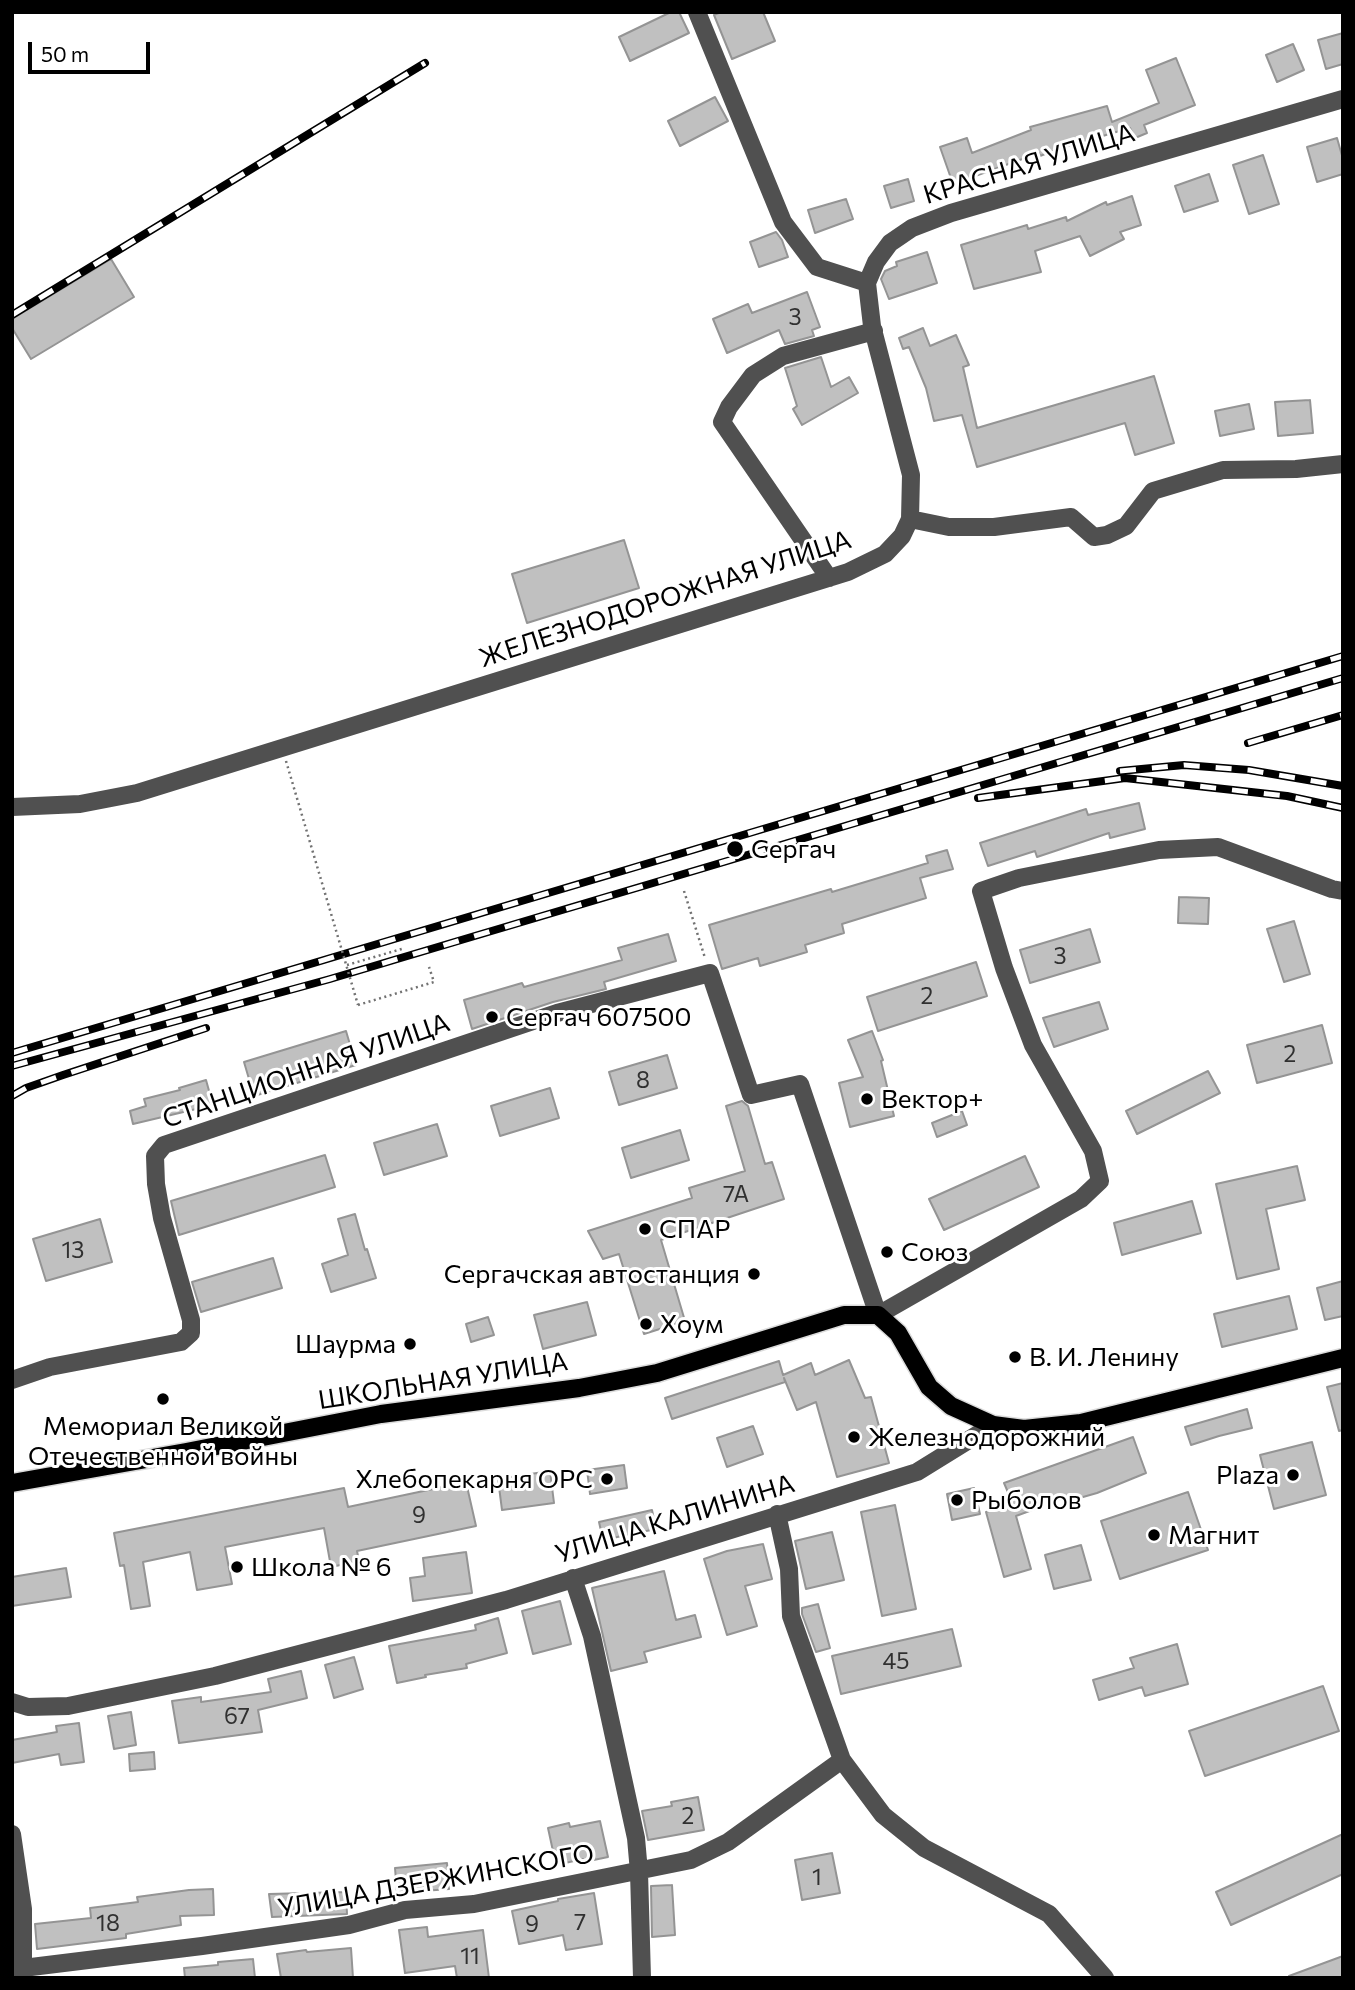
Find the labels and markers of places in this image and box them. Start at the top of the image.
place label: Сергач [751,833,836,865]
marker: Сергач [725,839,745,859]
place label: Сергач 607500 [506,1001,692,1033]
marker: Сергач 607500 [484,1009,500,1025]
place label: Вектор+ [881,1083,983,1115]
marker: Вектор+ [859,1091,875,1107]
place label: СПАР [659,1213,730,1245]
marker: СПАР [637,1221,653,1237]
place label: Союз [901,1236,968,1268]
marker: Союз [879,1244,895,1260]
place label: Сергачская автостанция [444,1258,740,1290]
marker: Сергачская автостанция [746,1266,762,1282]
place label: Хоум [660,1308,724,1340]
marker: Хоум [638,1316,654,1332]
place label: Шаурма [295,1328,396,1360]
marker: Шаурма [402,1336,418,1352]
place label: В. И. Ленину [1029,1341,1179,1373]
marker: В. И. Ленину [1007,1349,1023,1365]
marker: Мемориал Великой Отечественной войны [155,1391,171,1407]
place label: Мемориал Великой Отечественной войны [28,1410,298,1472]
place label: Железнодорожний [868,1421,1105,1453]
marker: Железнодорожний [846,1429,862,1445]
place label: Plaza [1216,1459,1279,1491]
place label: Хлебопекарня ОРС [355,1463,593,1495]
marker: Plaza [1285,1467,1301,1483]
marker: Хлебопекарня ОРС [599,1471,615,1487]
place label: Рыболов [971,1484,1082,1516]
marker: Рыболов [949,1492,965,1508]
place label: Магнит [1168,1519,1259,1551]
marker: Магнит [1146,1527,1162,1543]
place label: Школа № 6 [251,1551,392,1583]
marker: Школа № 6 [229,1559,245,1575]

